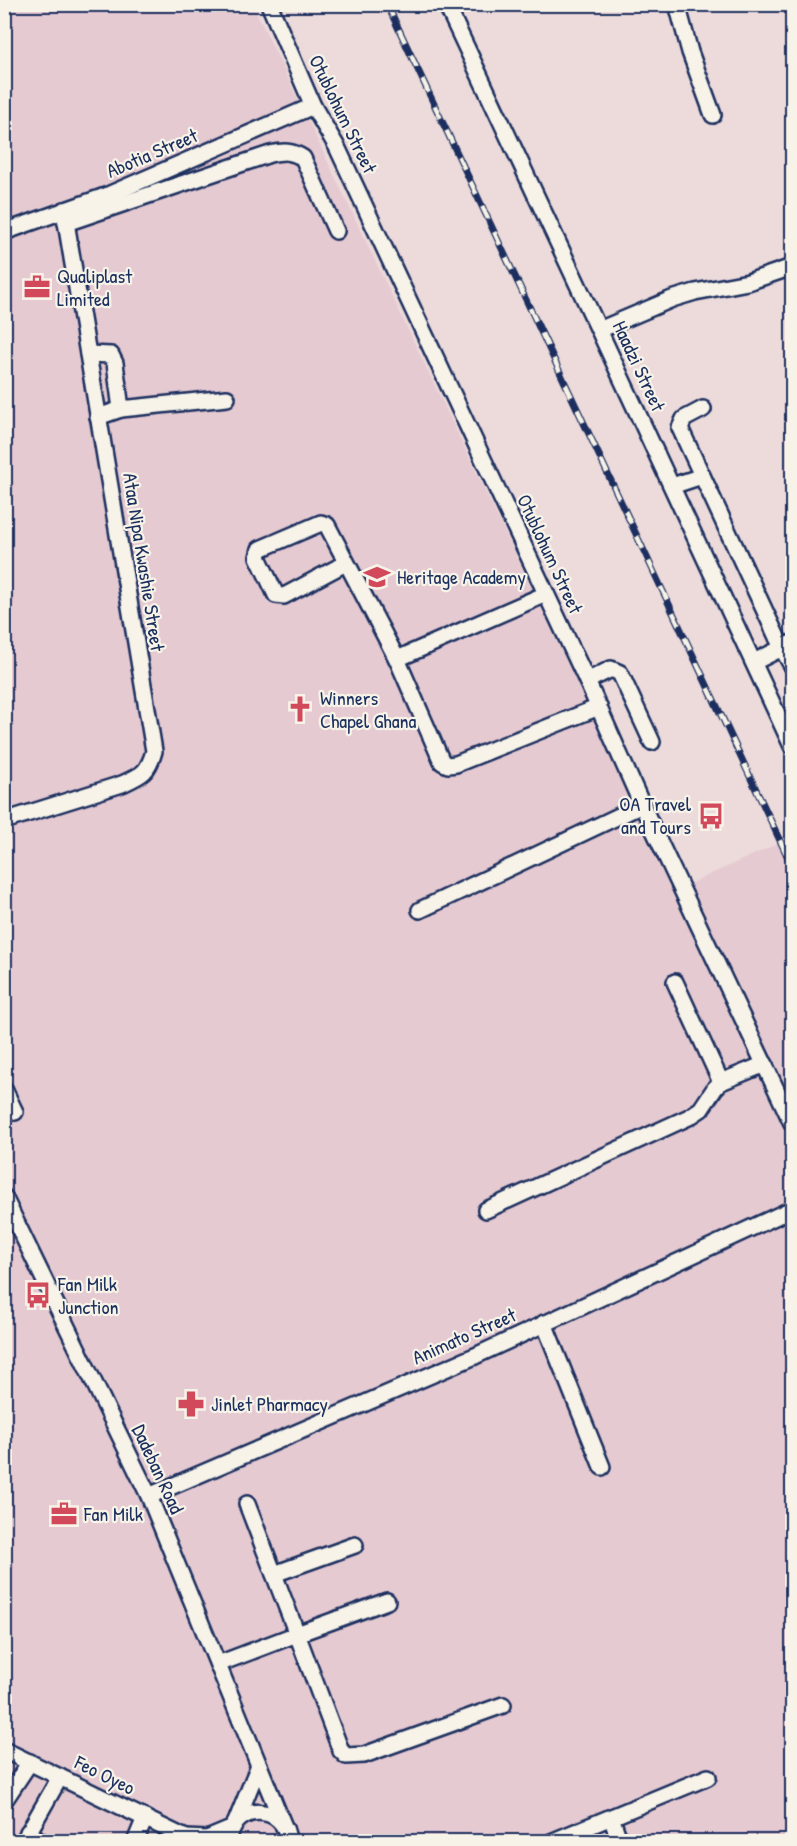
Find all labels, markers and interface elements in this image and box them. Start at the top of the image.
street label: Otublohum Street [303,50,384,179]
street label: Abotia Street [102,121,202,184]
place label: Qualiplast Limited [57,262,133,312]
office icon: Qualiplast Limited [22,272,52,302]
street label: Haadzi Street [607,316,673,416]
street label: Ataa Nipa Kwashie Street [117,471,172,654]
street label: Otublohum Street [511,490,590,619]
school or university icon: Heritage Academy [362,562,392,592]
place label: Heritage Academy [397,563,526,590]
place label: Winners Chapel Ghana [320,684,417,734]
church icon: Winners Chapel Ghana [285,694,315,724]
place label: OA Travel and Tours [619,790,692,840]
bus stop icon: OA Travel and Tours [696,801,726,831]
place label: Fan Milk Junction [57,1270,119,1320]
bus stop icon: Fan Milk Junction [23,1280,53,1310]
street label: Animato Street [408,1300,521,1370]
pharmacy icon: Jinlet Pharmacy [176,1389,206,1419]
place label: Jinlet Pharmacy [211,1390,328,1417]
street label: Dadeban Road [126,1420,191,1518]
office icon: Fan Milk [49,1499,79,1529]
place label: Fan Milk [83,1500,143,1527]
street label: Feo Oyeo [70,1748,140,1801]

